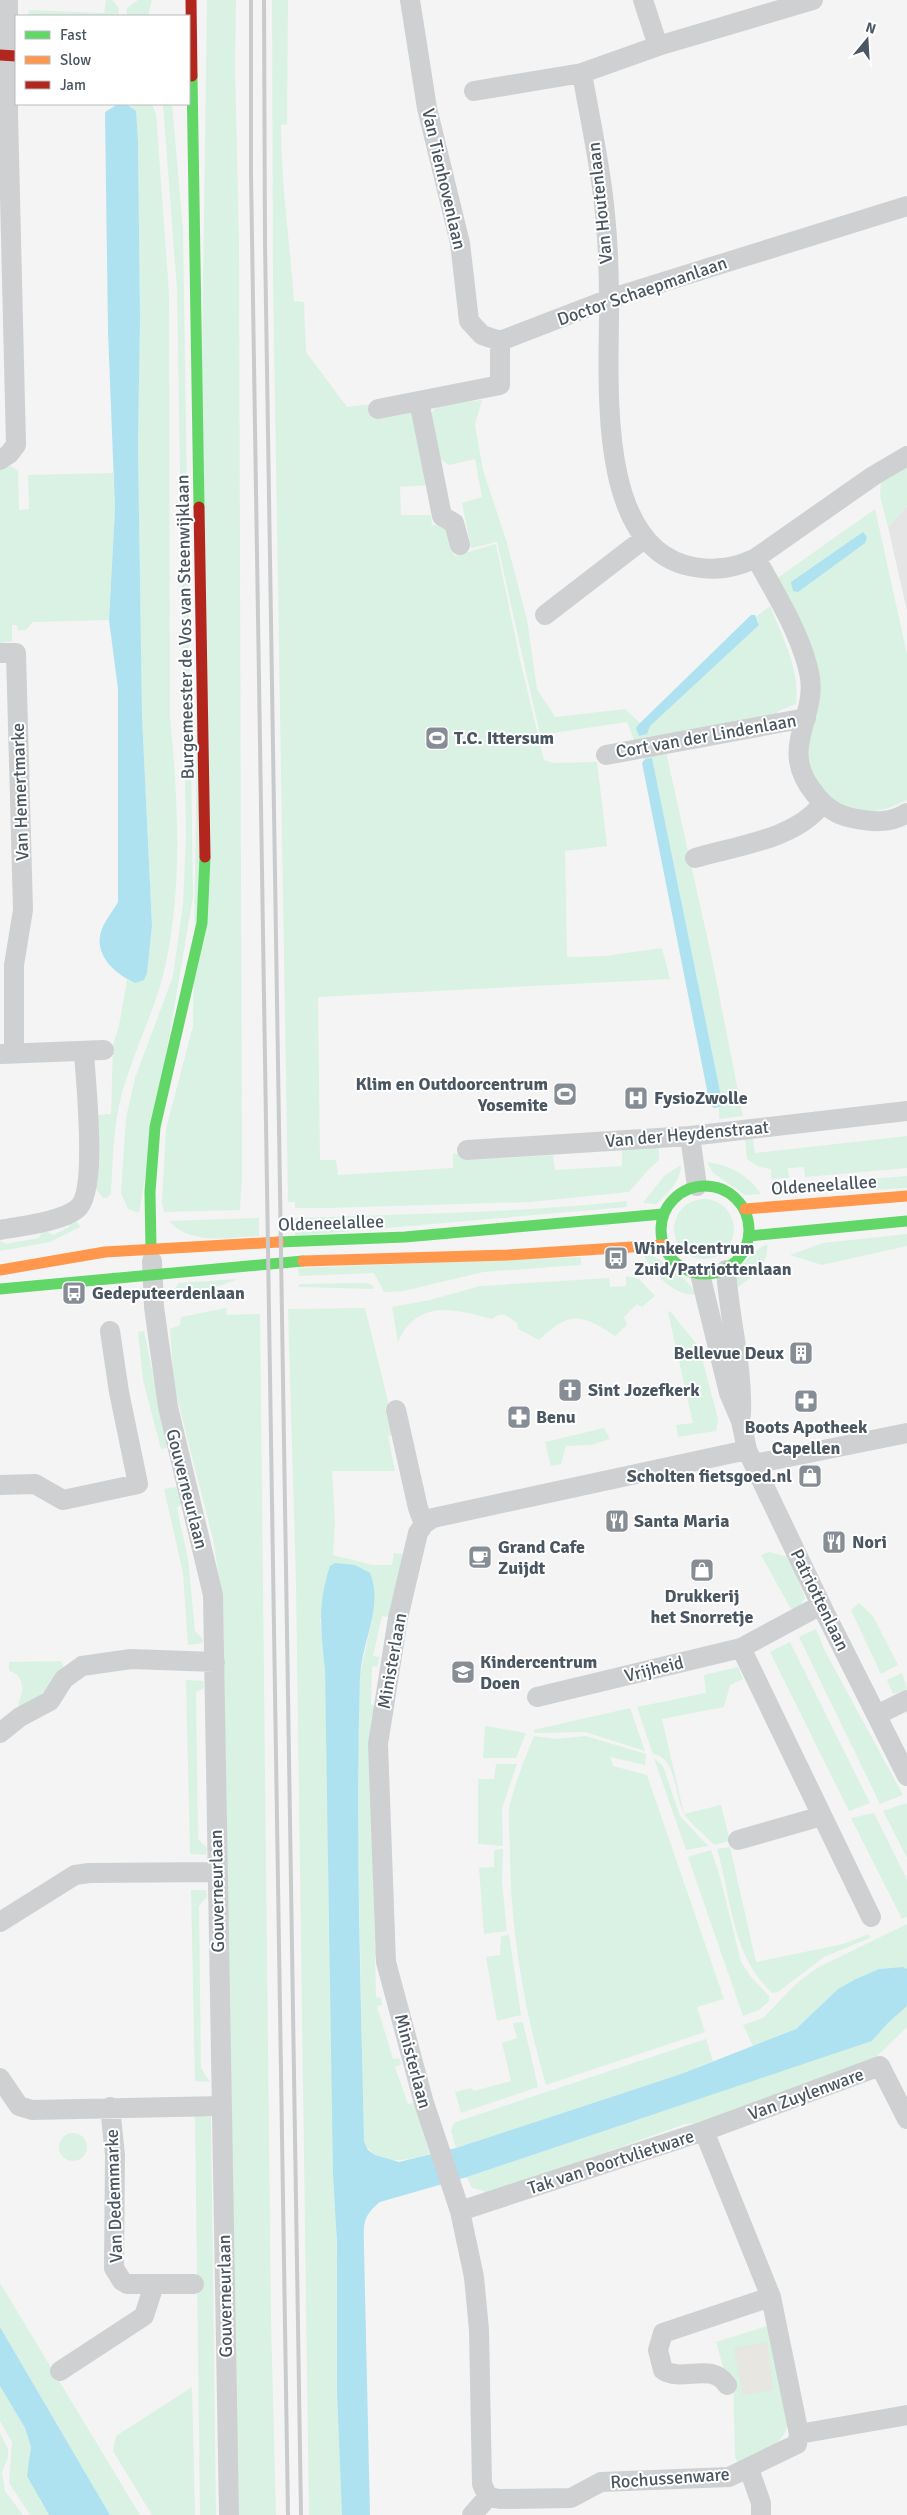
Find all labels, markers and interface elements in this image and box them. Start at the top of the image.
legend [15,15,190,105]
north arrow [842,15,892,65]
text: N [864,19,878,38]
text: Fast [60,26,87,44]
text: Slow [60,51,91,69]
text: Jam [60,76,86,94]
street label: Van Tienhovenlaan [417,106,471,252]
street label: Van Houtenlaan [583,141,617,265]
street label: Doctor Schaepmanlaan [554,252,730,330]
street label: Burgemeester de Vos van Steenwijklaan [171,474,199,780]
street label: Cort van der Lindenlaan [614,709,798,763]
street label: Van Hemertmarke [7,723,33,861]
sports icon: T.C. Ittersum [424,725,450,751]
place label: T.C. Ittersum [454,727,554,749]
place label: Klim en Outdoorcentrum Yosemite [355,1073,548,1116]
sports icon: Klim en Outdoorcentrum Yosemite [552,1081,578,1107]
hospital icon: FysioZwolle [623,1085,649,1111]
place label: FysioZwolle [654,1087,748,1109]
street label: Van der Heydenstraat [604,1116,770,1152]
street label: Oldeneelallee [770,1170,878,1200]
street label: Oldeneelallee [278,1210,384,1236]
place label: Winkelcentrum Zuid/Patriottenlaan [634,1237,792,1280]
bus stop icon: Winkelcentrum Zuid/Patriottenlaan [603,1245,629,1271]
bus stop icon: Gedeputeerdenlaan [61,1280,87,1306]
place label: Gedeputeerdenlaan [92,1282,245,1304]
building icon: Bellevue Deux [788,1340,814,1366]
place label: Bellevue Deux [673,1342,784,1364]
church icon: Sint Jozefkerk [557,1377,583,1403]
place label: Sint Jozefkerk [588,1379,700,1401]
pharmacy icon: Boots Apotheek Capellen [793,1388,819,1414]
pharmacy icon: Benu [506,1404,532,1430]
place label: Benu [536,1406,576,1428]
place label: Boots Apotheek Capellen [745,1416,868,1459]
street label: Gouverneurlaan [161,1427,213,1551]
shop icon: Scholten fietsgoed.nl [797,1463,823,1489]
place label: Scholten fietsgoed.nl [627,1465,792,1487]
restaurant icon: Santa Maria [604,1508,630,1534]
place label: Santa Maria [634,1510,729,1532]
restaurant icon: Nori [821,1529,847,1555]
place label: Nori [852,1531,887,1553]
place label: Grand Cafe Zuijdt [498,1536,585,1579]
cafe icon: Grand Cafe Zuijdt [467,1544,493,1570]
street label: Patriottenlaan [786,1545,854,1655]
shop icon: Drukkerij het Snorretje [689,1557,715,1583]
place label: Drukkerij het Snorretje [651,1585,753,1628]
street label: Ministerlaan [373,1611,411,1711]
place label: Kindercentrum Doen [480,1651,597,1694]
street label: Vrijheid [622,1651,686,1687]
school or university icon: Kindercentrum Doen [450,1659,476,1685]
street label: Gouverneurlaan [205,1829,229,1953]
street label: Ministerlaan [390,2011,436,2111]
street label: Van Zuylenware [745,2063,867,2125]
street label: Tak van Poortvlietware [525,2125,697,2199]
street label: Van Dedemmarke [101,2129,127,2263]
street label: Gouverneurlaan [213,2234,237,2358]
street label: Rochussenware [610,2463,730,2493]

